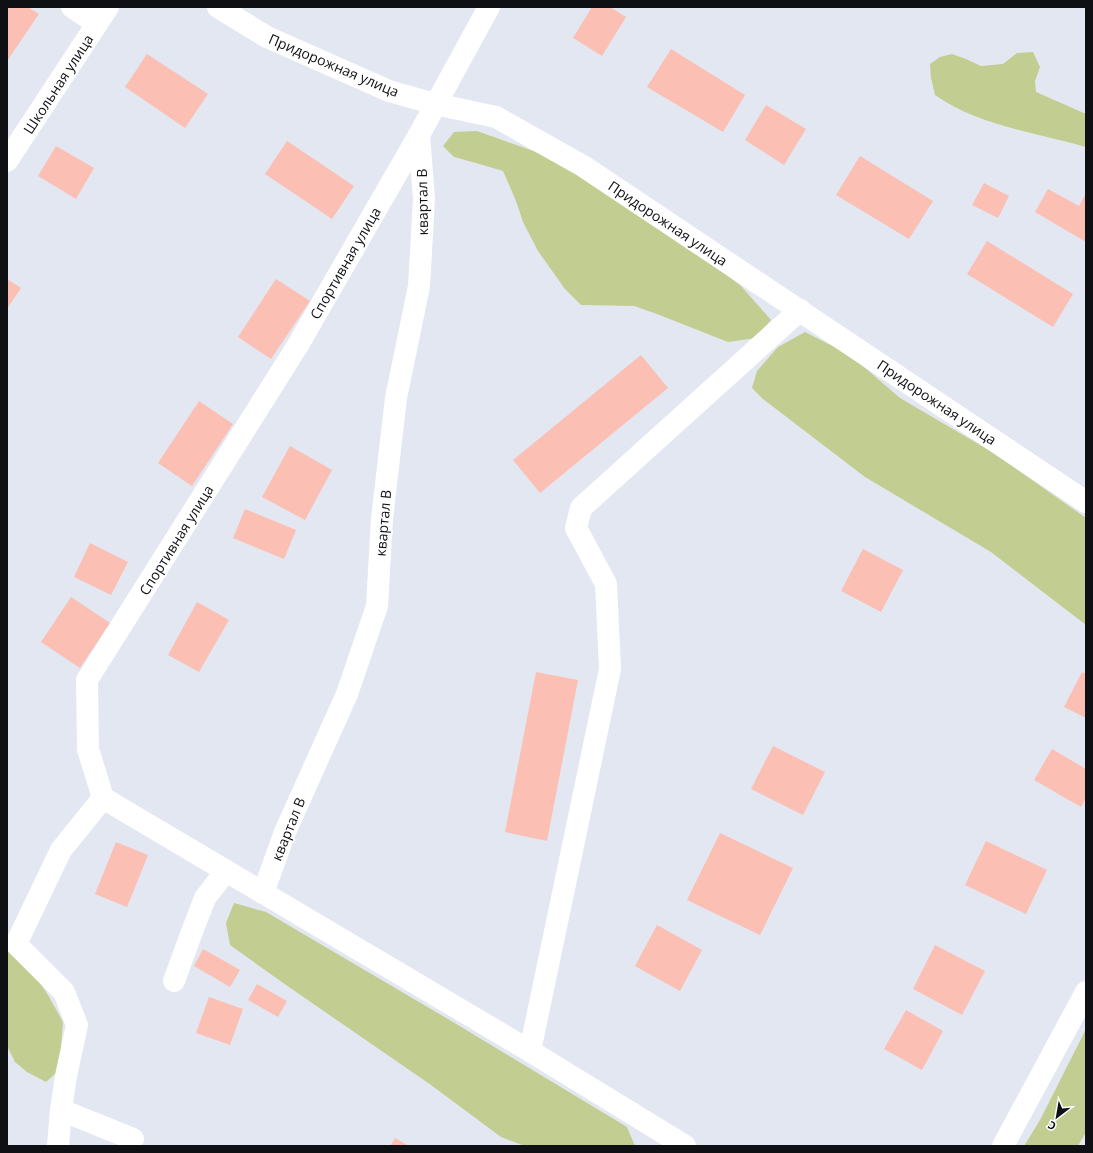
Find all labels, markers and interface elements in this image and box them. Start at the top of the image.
street label: Придорожная улица [266,29,402,101]
street label: Школьная улица [19,31,97,137]
street label: квартал В [412,168,432,236]
street label: Придорожная улица [605,176,731,270]
street label: Спортивная улица [305,203,385,323]
street label: Придорожная улица [874,355,1000,449]
street label: Спортивная улица [134,481,218,599]
street label: квартал В [371,489,395,557]
street label: квартал В [267,795,309,863]
north arrow [1037,1097,1077,1137]
text: С [1045,1118,1058,1134]

